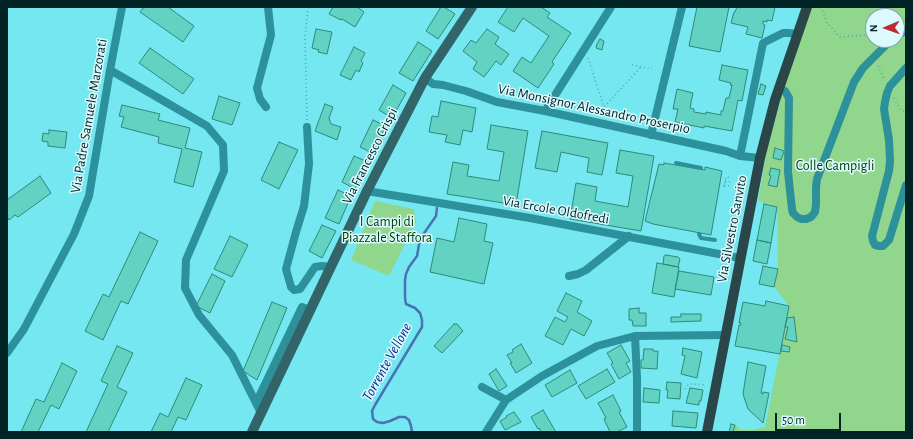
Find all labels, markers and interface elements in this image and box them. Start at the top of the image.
north arrow [865,8,905,48]
text: N [868,24,879,32]
street label: Via Padre Samuele Marzorati [67,38,111,194]
street label: Via Monsignor Alessandro Proserpio [496,80,692,138]
street label: Via Francesco Crispi [339,105,401,207]
park label: Colle Campigli [796,158,874,174]
street label: Via Silvestro Sanvito [713,174,751,284]
street label: Via Ercole Oldofredi [502,192,610,228]
park label: I Campi di Piazzale Staffora [342,214,432,246]
water label: Torrente Vellone [358,320,416,404]
scale bar [777,405,843,431]
text: 50 m [782,414,805,426]

